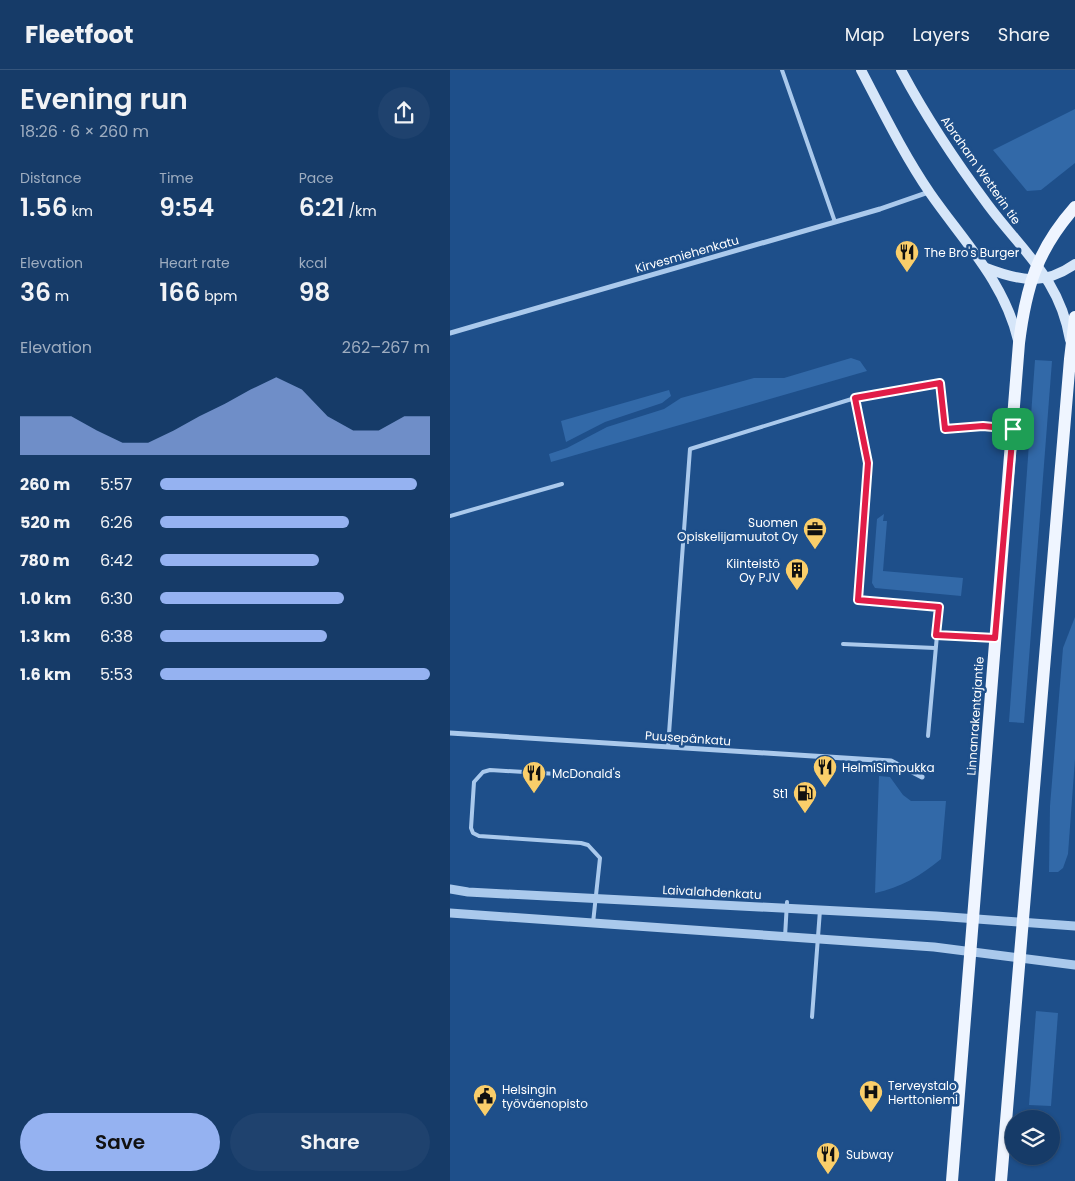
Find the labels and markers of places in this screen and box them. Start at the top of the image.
restaurant icon: The Bro's Burger [894,239,920,273]
place label: The Bro's Burger [924,244,1020,261]
pin [992,408,1034,450]
place label: Suomen Opiskelijamuutot Oy [677,514,798,545]
office icon: Suomen Opiskelijamuutot Oy [802,516,828,550]
place label: Kiinteistö Oy PJV [726,555,780,586]
building icon: Kiinteistö Oy PJV [784,557,810,591]
restaurant icon: HelmiSimpukka [812,754,838,788]
place label: HelmiSimpukka [842,759,935,776]
restaurant icon: McDonald's [521,760,547,794]
place label: McDonald's [552,765,621,782]
fuel station icon: St1 [792,780,818,814]
place label: St1 [773,785,788,802]
place label: Terveystalo Herttoniemi [888,1077,958,1108]
hospital icon: Terveystalo Herttoniemi [858,1079,884,1113]
place label: Helsingin työväenopisto [502,1081,588,1112]
public building icon: Helsingin työväenopisto [472,1083,498,1117]
restaurant icon: Subway [815,1141,841,1175]
place label: Subway [846,1146,894,1163]

